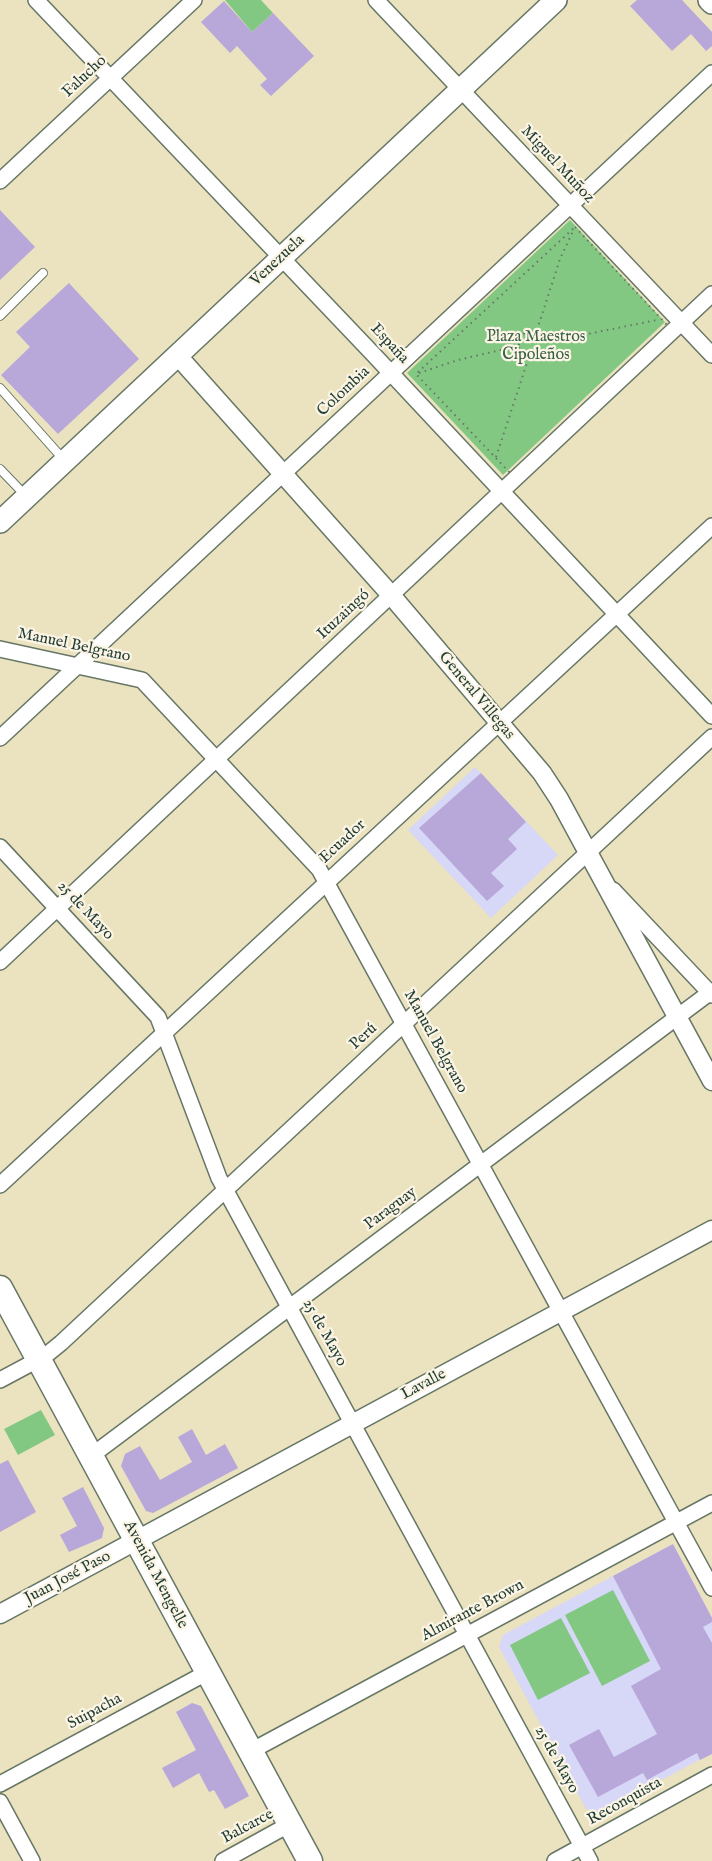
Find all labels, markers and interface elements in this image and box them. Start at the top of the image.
street label: Falucho [59,52,111,102]
street label: Miguel Muñoz [516,122,598,208]
street label: Venezuela [247,231,309,291]
street label: España [366,320,412,368]
park label: Plaza Maestros Cipoleños [487,328,585,366]
street label: Colombia [314,363,374,421]
street label: Ituzaingó [314,586,374,644]
street label: Manuel Belgrano [16,625,132,667]
street label: General Villegas [434,648,518,744]
street label: Ecuador [316,816,370,868]
street label: 25 de Mayo [53,877,117,945]
street label: Manuel Belgrano [399,987,471,1097]
street label: Perú [346,1020,382,1054]
street label: Paraguay [361,1183,421,1235]
street label: 25 de Mayo [298,1296,350,1370]
street label: Lavalle [398,1365,450,1405]
street label: Avenida Mengelle [119,1518,191,1632]
street label: Juan José Paso [22,1547,114,1609]
street label: Almirante Brown [418,1576,528,1646]
street label: Suipacha [65,1690,125,1734]
street label: 25 de Mayo [530,1723,582,1797]
street label: Reconquista [585,1774,665,1830]
street label: Balcarce [219,1805,277,1849]

